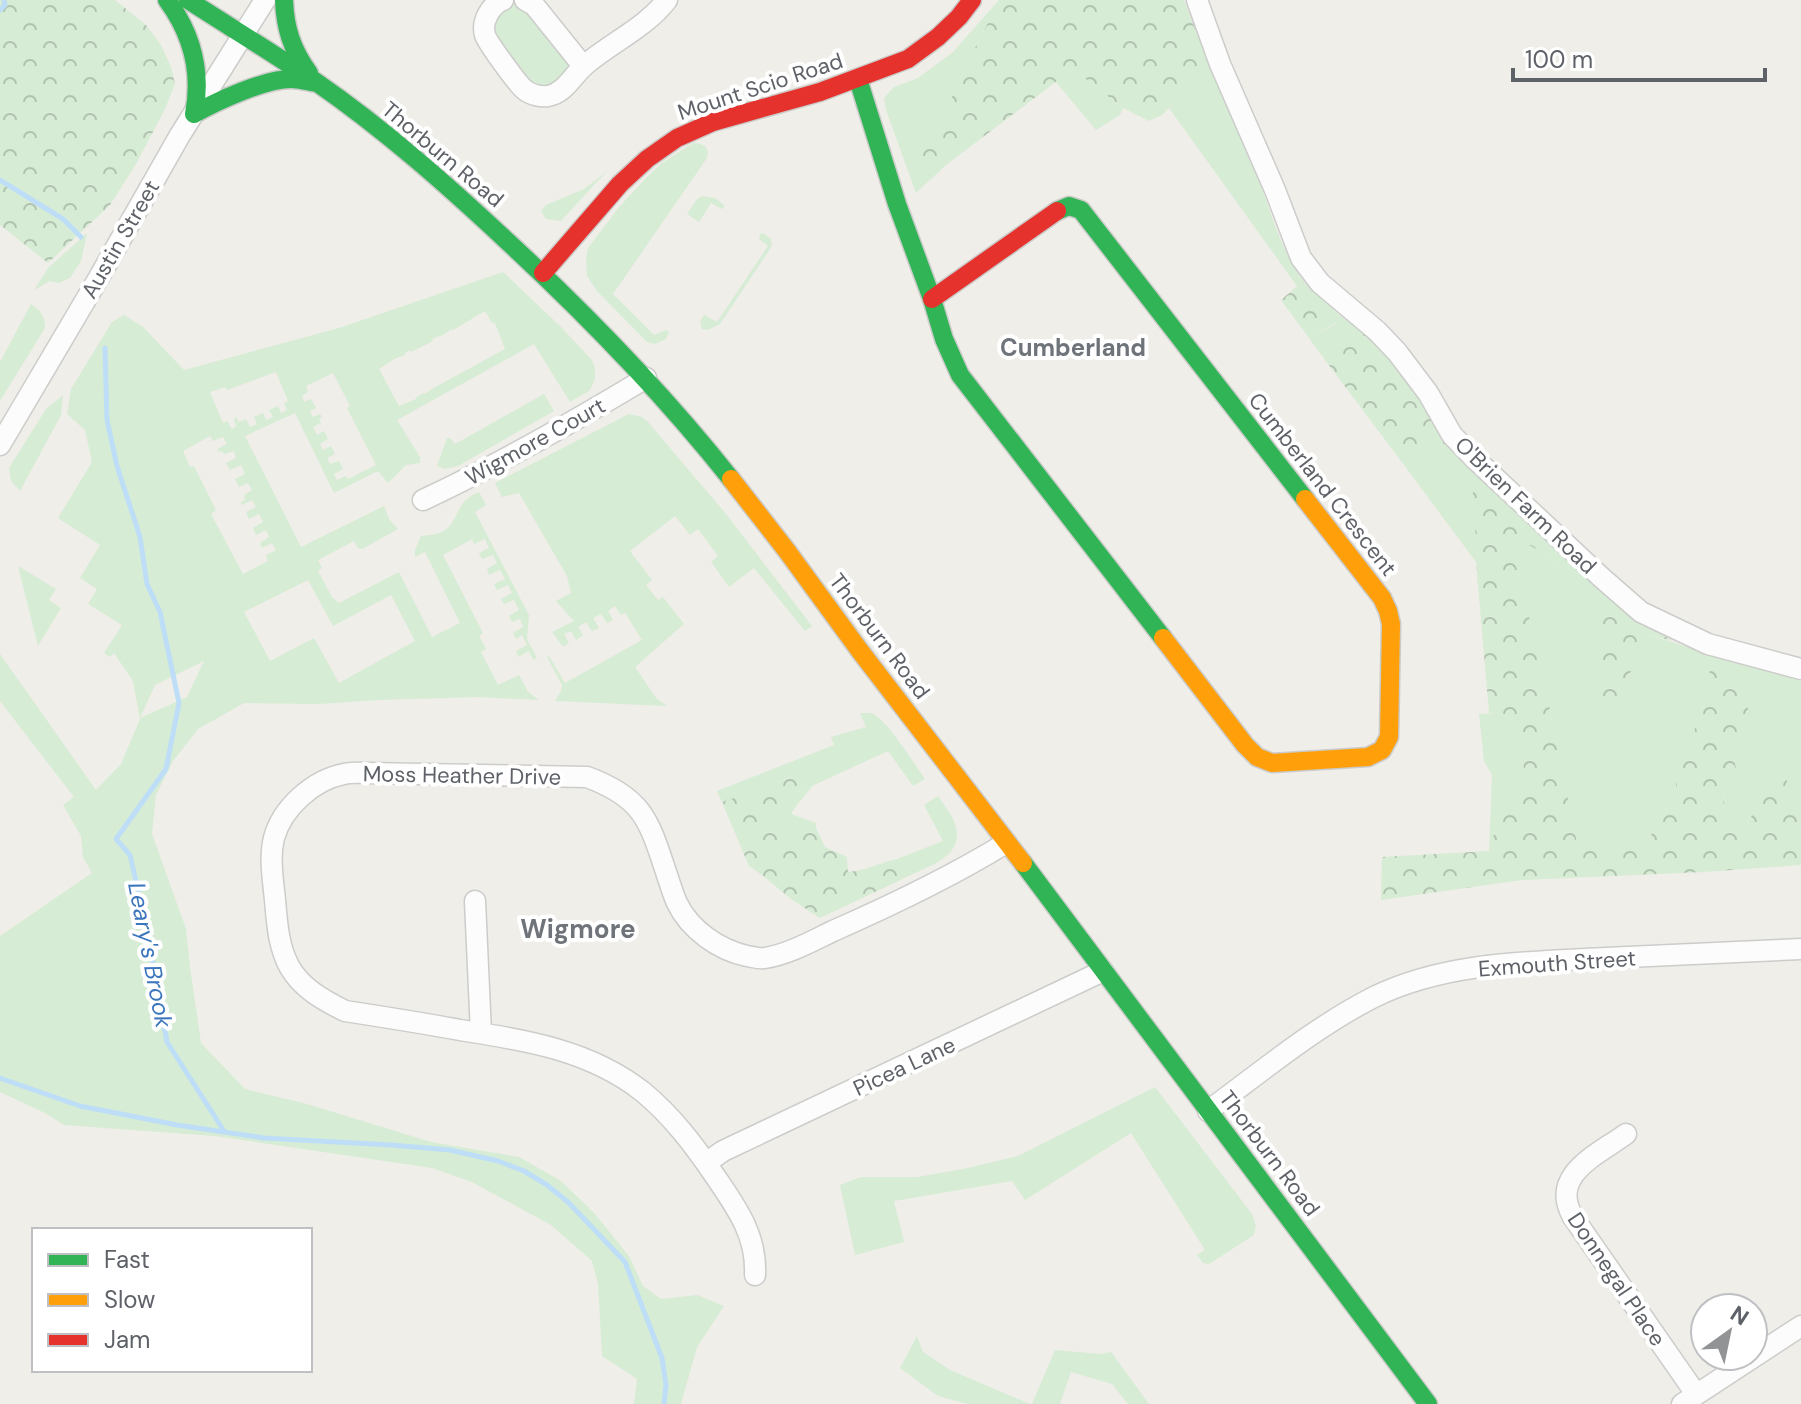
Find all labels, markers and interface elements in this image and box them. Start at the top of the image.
scale bar [1513,32,1765,82]
text: 100 m [1525,44,1593,75]
street label: Mount Scio Road [674,46,846,127]
street label: Thorburn Road [376,95,510,214]
street label: Austin Street [75,175,166,304]
district label: Cumberland [1000,332,1146,363]
street label: Cumberland Crescent [1242,387,1403,582]
street label: Wigmore Court [460,391,610,492]
street label: O'Brien Farm Road [1449,430,1603,580]
street label: Thorburn Road [823,568,936,705]
street label: Moss Heather Drive [363,759,561,792]
water label: Leary's Brook [121,879,180,1031]
district label: Wigmore [520,912,636,946]
street label: Exmouth Street [1477,944,1637,983]
street label: Picea Lane [848,1030,960,1103]
street label: Thorburn Road [1213,1085,1326,1222]
street label: Donnegal Place [1561,1207,1672,1352]
legend [32,1228,312,1372]
text: Fast [104,1244,150,1275]
text: Slow [104,1284,155,1315]
north arrow [1689,1292,1769,1372]
text: N [1725,1299,1754,1332]
text: Jam [104,1324,150,1355]

